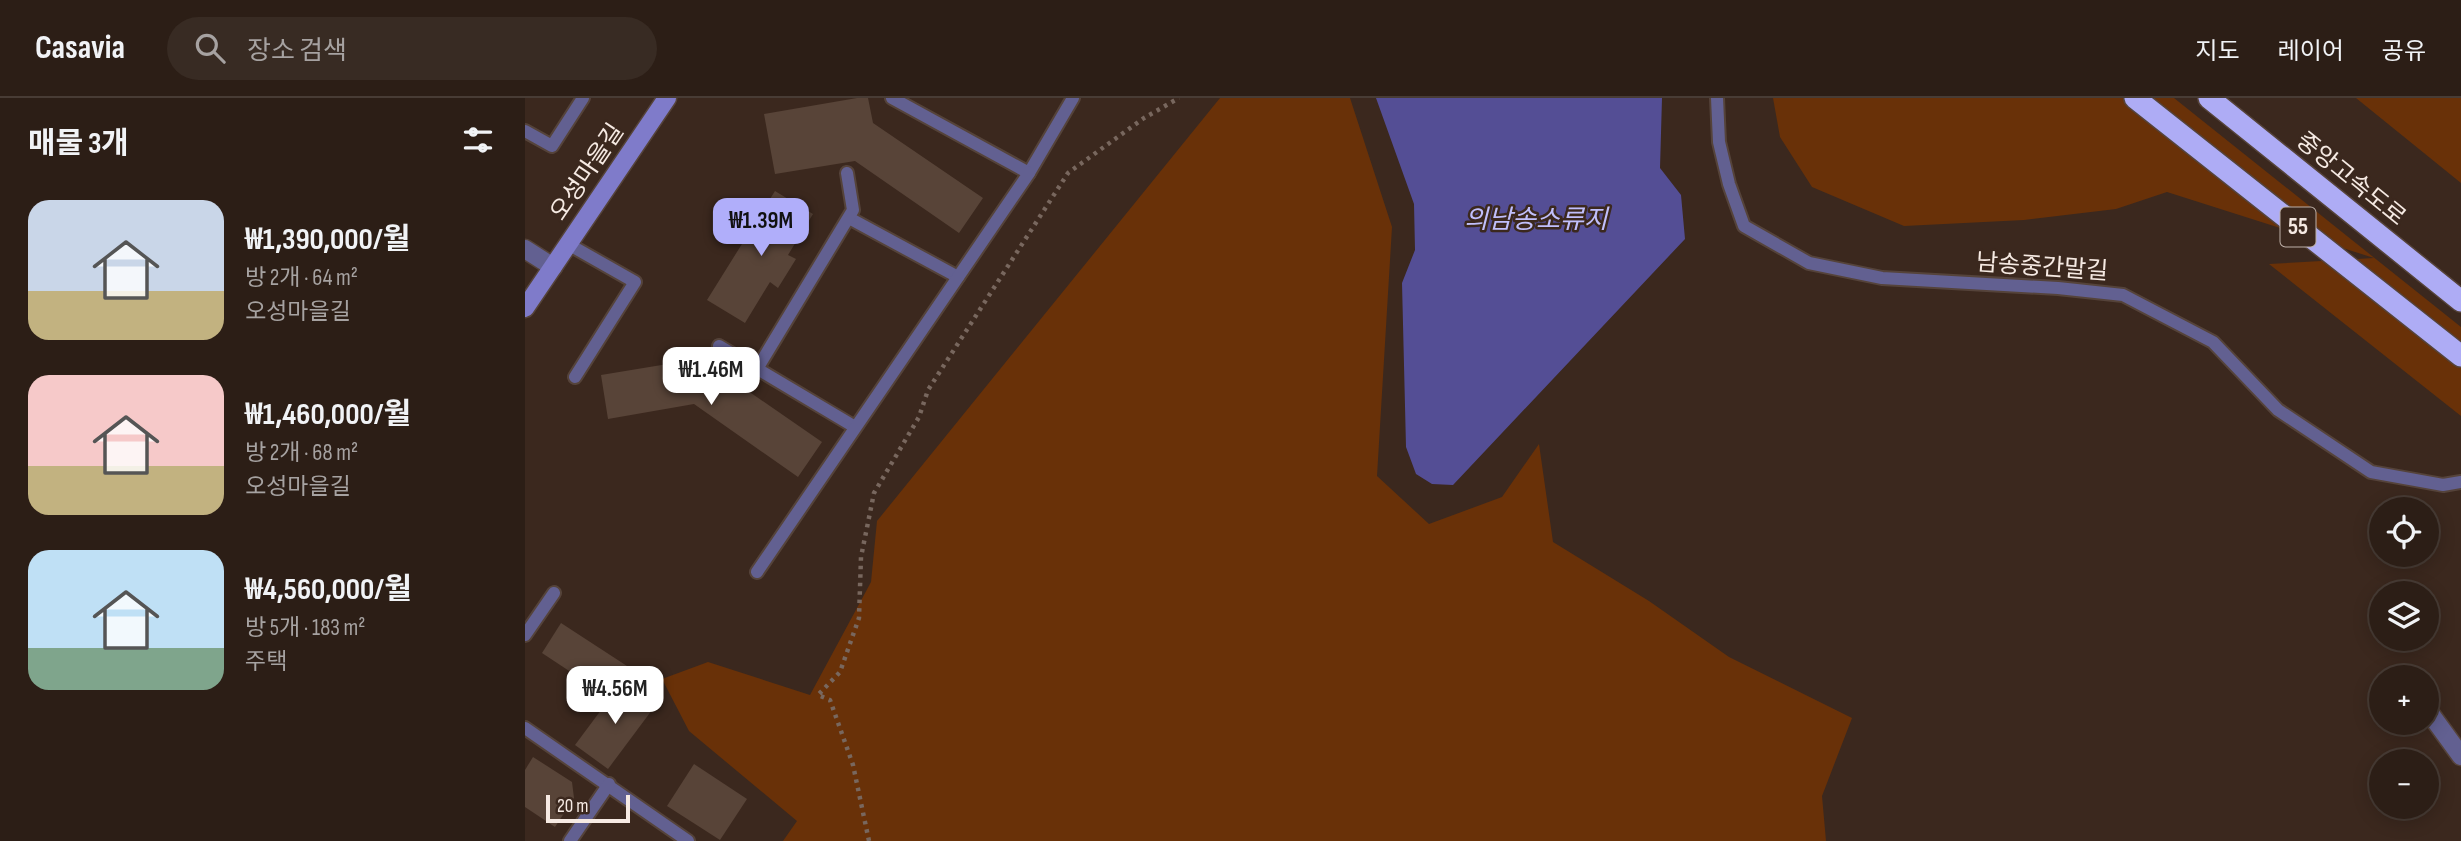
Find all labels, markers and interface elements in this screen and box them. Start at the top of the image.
search box [167,17,657,80]
text: Casavia [35,28,125,68]
icon: search [191,29,229,67]
text: 장소 검색 [247,36,347,67]
text: 지도 [2195,37,2240,66]
text: 레이어 [2278,37,2344,66]
text: 공유 [2382,37,2426,66]
street label: 오성마을길 [544,118,630,226]
icon: filters [459,121,497,159]
text: 매물 3개 [28,126,129,162]
street label: 중앙고속도로 [2290,126,2412,232]
pin: ₩1.39M [704,198,818,258]
water label: 의남송소류지 [1464,205,1610,236]
text: ₩1.39M [729,207,793,235]
road number: 55 [2281,208,2315,246]
text: ₩1,390,000/월 [245,222,410,258]
icon: home [84,228,168,312]
street label: 남송중간말길 [1975,248,2109,286]
text: 방 2개 · 64 m² [245,264,358,292]
text: 오성마을길 [245,298,351,326]
pin: ₩1.46M [654,348,768,407]
text: ₩1.46M [679,356,743,384]
text: ₩1,460,000/월 [245,397,411,433]
icon: home [84,403,168,487]
text: 방 2개 · 68 m² [245,439,358,467]
text: 오성마을길 [245,473,351,501]
map controls [2369,497,2439,819]
button: locate [2369,497,2439,567]
text: ₩4,560,000/월 [245,572,412,608]
icon: home [84,578,168,662]
button: layers [2369,581,2439,651]
text: 방 5개 · 183 m² [245,614,365,642]
text: 주택 [245,648,287,676]
button: + [2369,665,2439,735]
pin: ₩4.56M [558,666,672,726]
text: ₩4.56M [583,675,647,703]
button: − [2369,749,2439,819]
scale bar [546,792,630,824]
text: 20 m [557,795,589,818]

